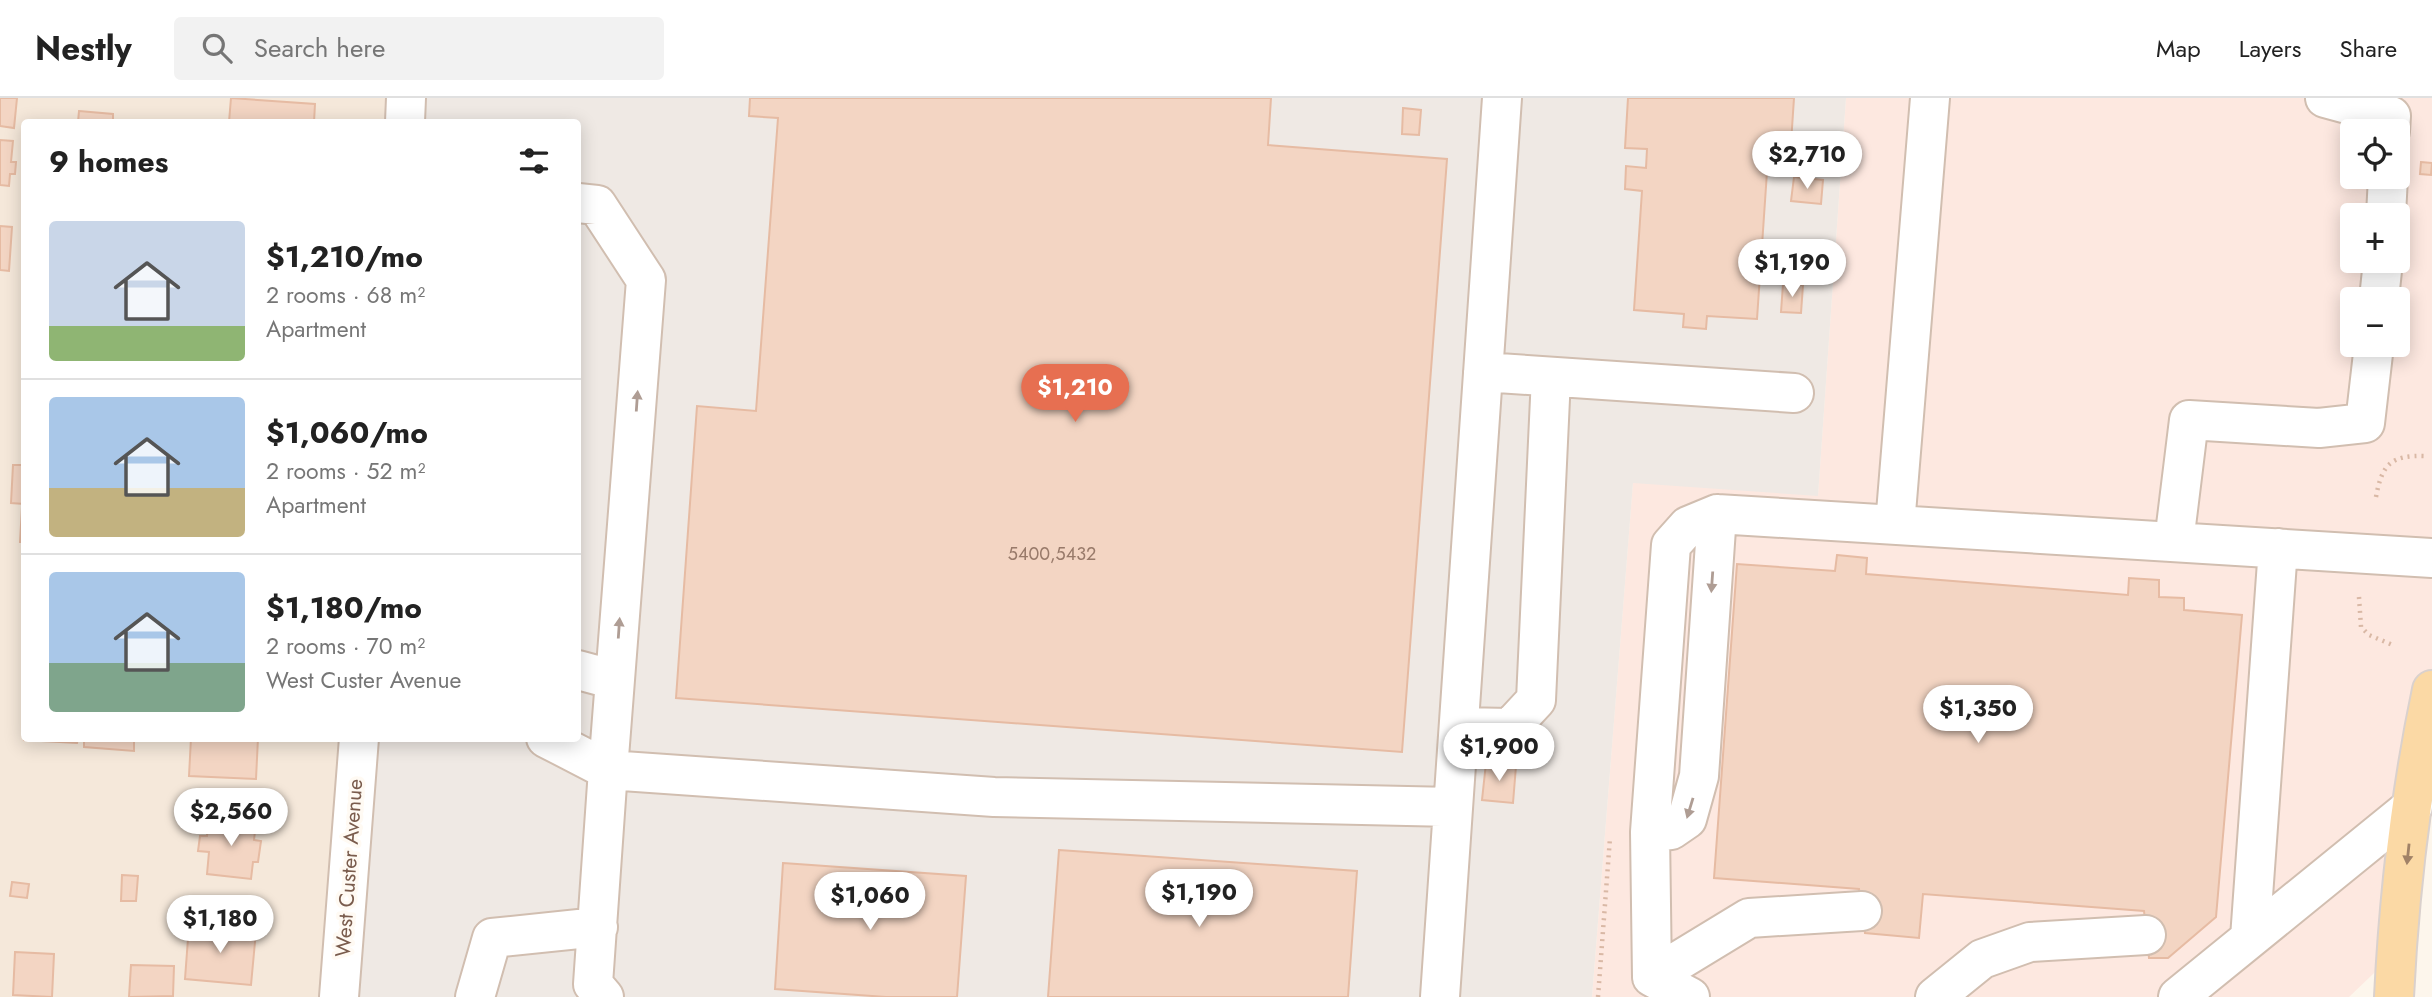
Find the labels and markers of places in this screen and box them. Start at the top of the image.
pin: $2,710 [1750,132,1864,191]
pin: $1,190 [1735,240,1849,299]
pin: $1,210 [1018,364,1132,424]
pin: $1,350 [1921,686,2035,745]
pin: $1,900 [1442,724,1556,783]
pin: $2,560 [174,788,288,848]
pin: $1,190 [1142,870,1256,929]
pin: $1,060 [813,872,927,932]
pin: $1,180 [163,896,277,955]

